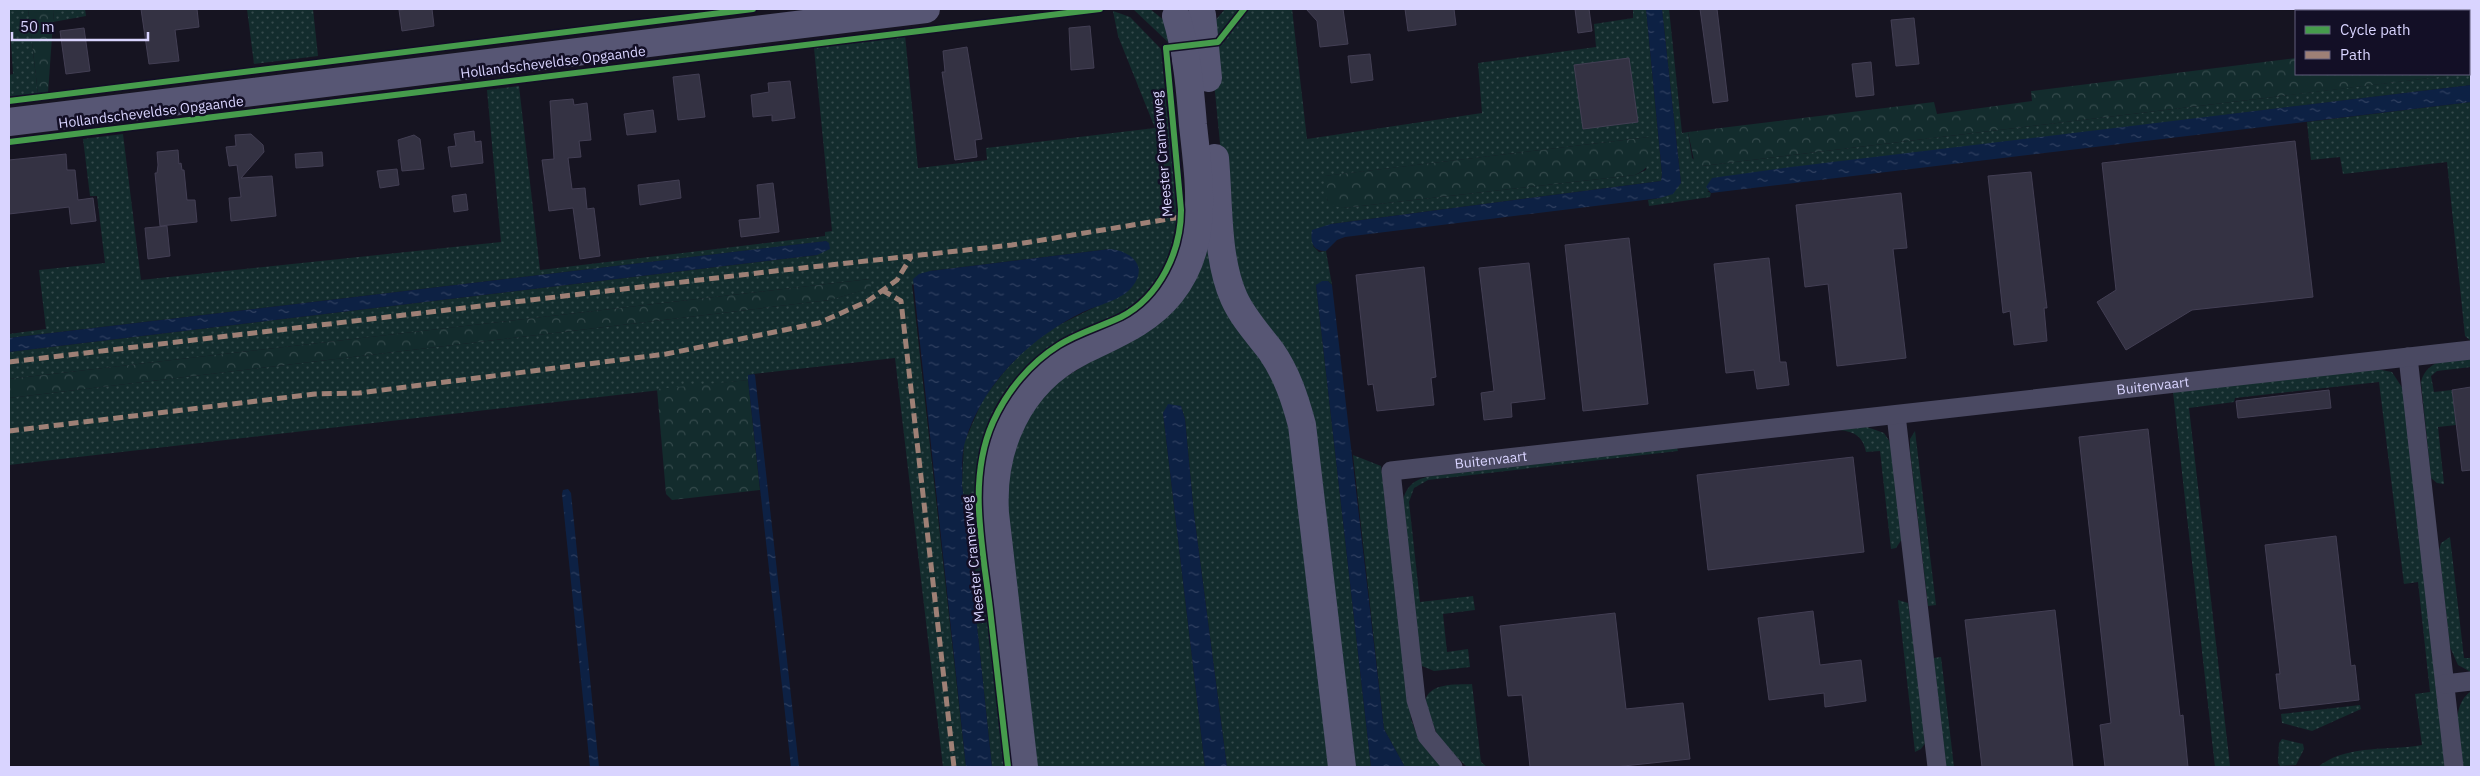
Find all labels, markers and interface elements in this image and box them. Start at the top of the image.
scale bar [12,10,149,42]
legend [2295,10,2470,75]
text: 50 m [20,17,55,36]
text: Cycle path [2340,20,2411,39]
street label: Hollandscheveldse Opgaande [459,42,647,82]
text: Path [2340,45,2371,64]
street label: Meester Cramerweg [1147,90,1176,218]
street label: Hollandscheveldse Opgaande [57,92,245,132]
street label: Buitenvaart [2116,373,2190,399]
street label: Buitenvaart [1454,447,1528,473]
street label: Meester Cramerweg [957,495,989,623]

